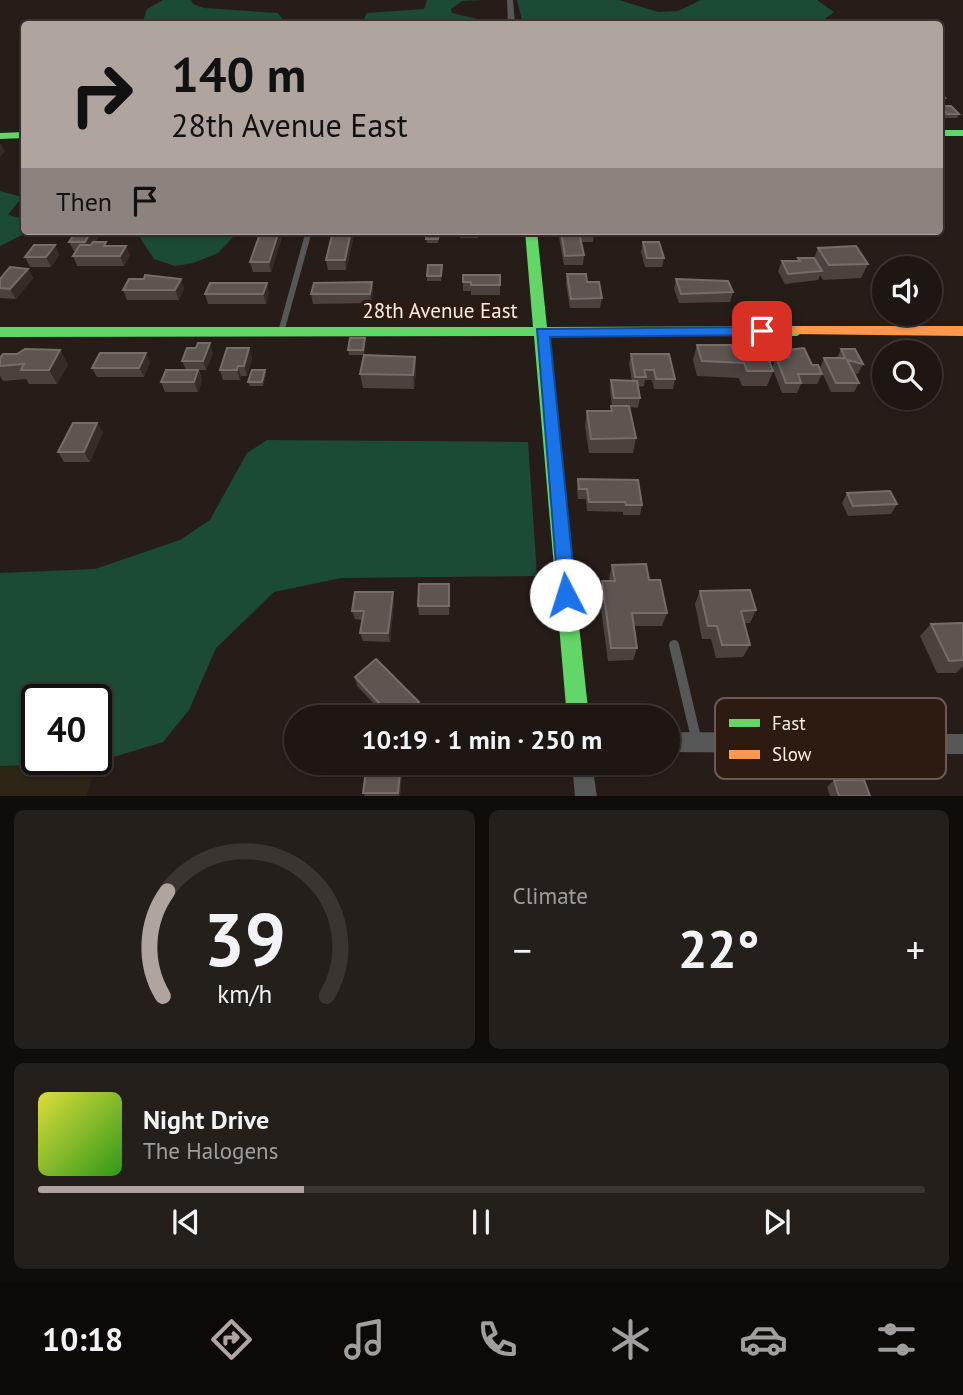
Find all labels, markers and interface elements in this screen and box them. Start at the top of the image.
text: 140 m [171,42,306,106]
icon: right [56,49,147,140]
text: 28th Avenue East [171,104,408,146]
icon: arrive [126,182,164,220]
text: Then [56,185,112,218]
map controls [872,256,942,410]
button: sound [872,256,942,326]
street label: 28th Avenue East [362,297,518,324]
pin [732,301,792,361]
icon: arrive [743,312,781,350]
button: search [872,340,942,410]
position arrow [529,558,603,632]
speed limit sign: 40 [21,684,112,775]
legend [715,698,946,779]
text: Fast [772,711,806,735]
text: 10:19 · 1 min · 250 m [362,723,602,756]
text: Slow [772,742,812,766]
text: Climate [513,881,588,910]
text: 39 [203,892,286,986]
text: 22° [678,915,760,982]
text: − [513,925,532,974]
text: + [906,925,925,974]
text: km/h [217,977,272,1009]
text: Night Drive [143,1103,269,1136]
text: The Halogens [143,1136,278,1165]
icon: previous [167,1203,205,1241]
icon: pause [462,1203,500,1241]
icon: next [758,1203,796,1241]
icon: directions [207,1315,256,1364]
icon: music [340,1315,389,1364]
icon: phone [473,1315,522,1364]
icon: climate [606,1315,655,1364]
icon: car [739,1315,788,1364]
icon: filters [872,1315,921,1364]
text: 10:18 [42,1318,123,1360]

